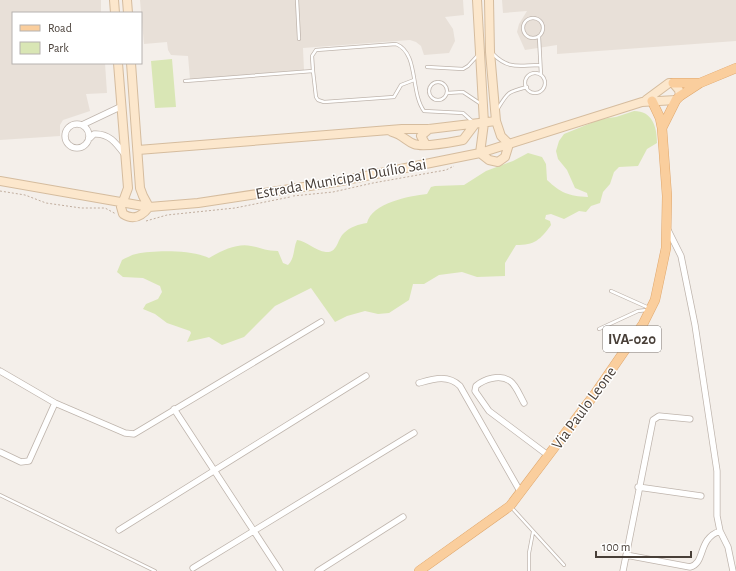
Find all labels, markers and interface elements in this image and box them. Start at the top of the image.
legend [12,12,142,64]
text: Road [48,22,72,34]
text: Park [48,42,69,54]
street label: Estrada Municipal Duílio Sai [254,156,428,202]
road number: IVA-020 [603,326,661,352]
street label: Via Paulo Leone [549,364,619,452]
scale bar [596,533,691,559]
text: 100 m [602,541,630,553]

